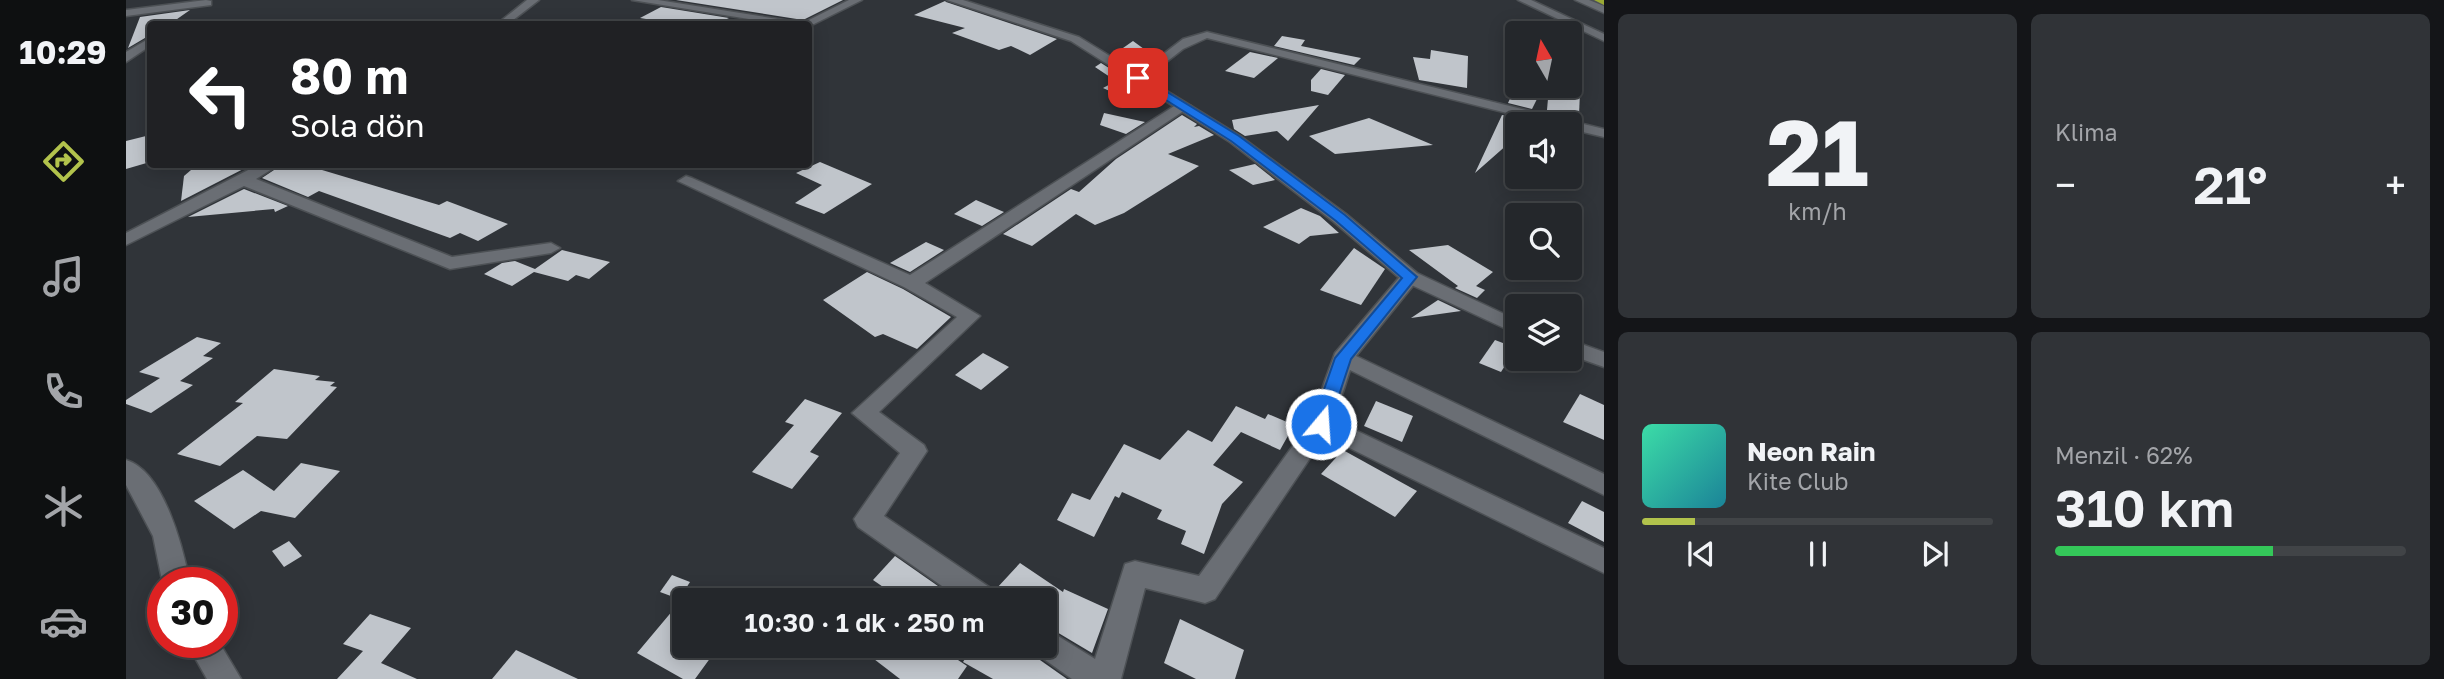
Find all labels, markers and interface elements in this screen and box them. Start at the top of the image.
north arrow [1505,21,1582,98]
map controls [1505,21,1582,371]
text: 10:29 [19,33,107,71]
text: 80 m [290,46,408,105]
pin [1108,48,1168,108]
icon: left [175,49,266,140]
icon: arrive [1119,59,1157,97]
text: 21 [1766,97,1869,206]
text: Sola dön [290,106,425,144]
button: sound [1505,112,1582,189]
text: Klima [2055,118,2118,146]
icon: directions [39,137,88,186]
text: 21° [2194,153,2267,215]
text: − [2055,162,2076,207]
text: + [2385,162,2406,207]
text: km/h [1788,197,1847,225]
button: search [1505,203,1582,280]
icon: music [39,252,88,301]
button: layers [1505,294,1582,371]
icon: phone [39,367,88,416]
position arrow [1284,387,1358,461]
text: Neon Rain [1747,436,1876,467]
text: Menzil · 62% [2055,441,2193,469]
text: Kite Club [1747,467,1848,495]
text: 310 km [2055,476,2234,538]
icon: climate [39,482,88,531]
icon: previous [1682,535,1720,573]
icon: pause [1799,535,1837,573]
icon: next [1916,535,1954,573]
speed limit sign: 30 [147,567,238,658]
icon: car [39,597,88,646]
text: 10:30 · 1 dk · 250 m [745,607,984,638]

